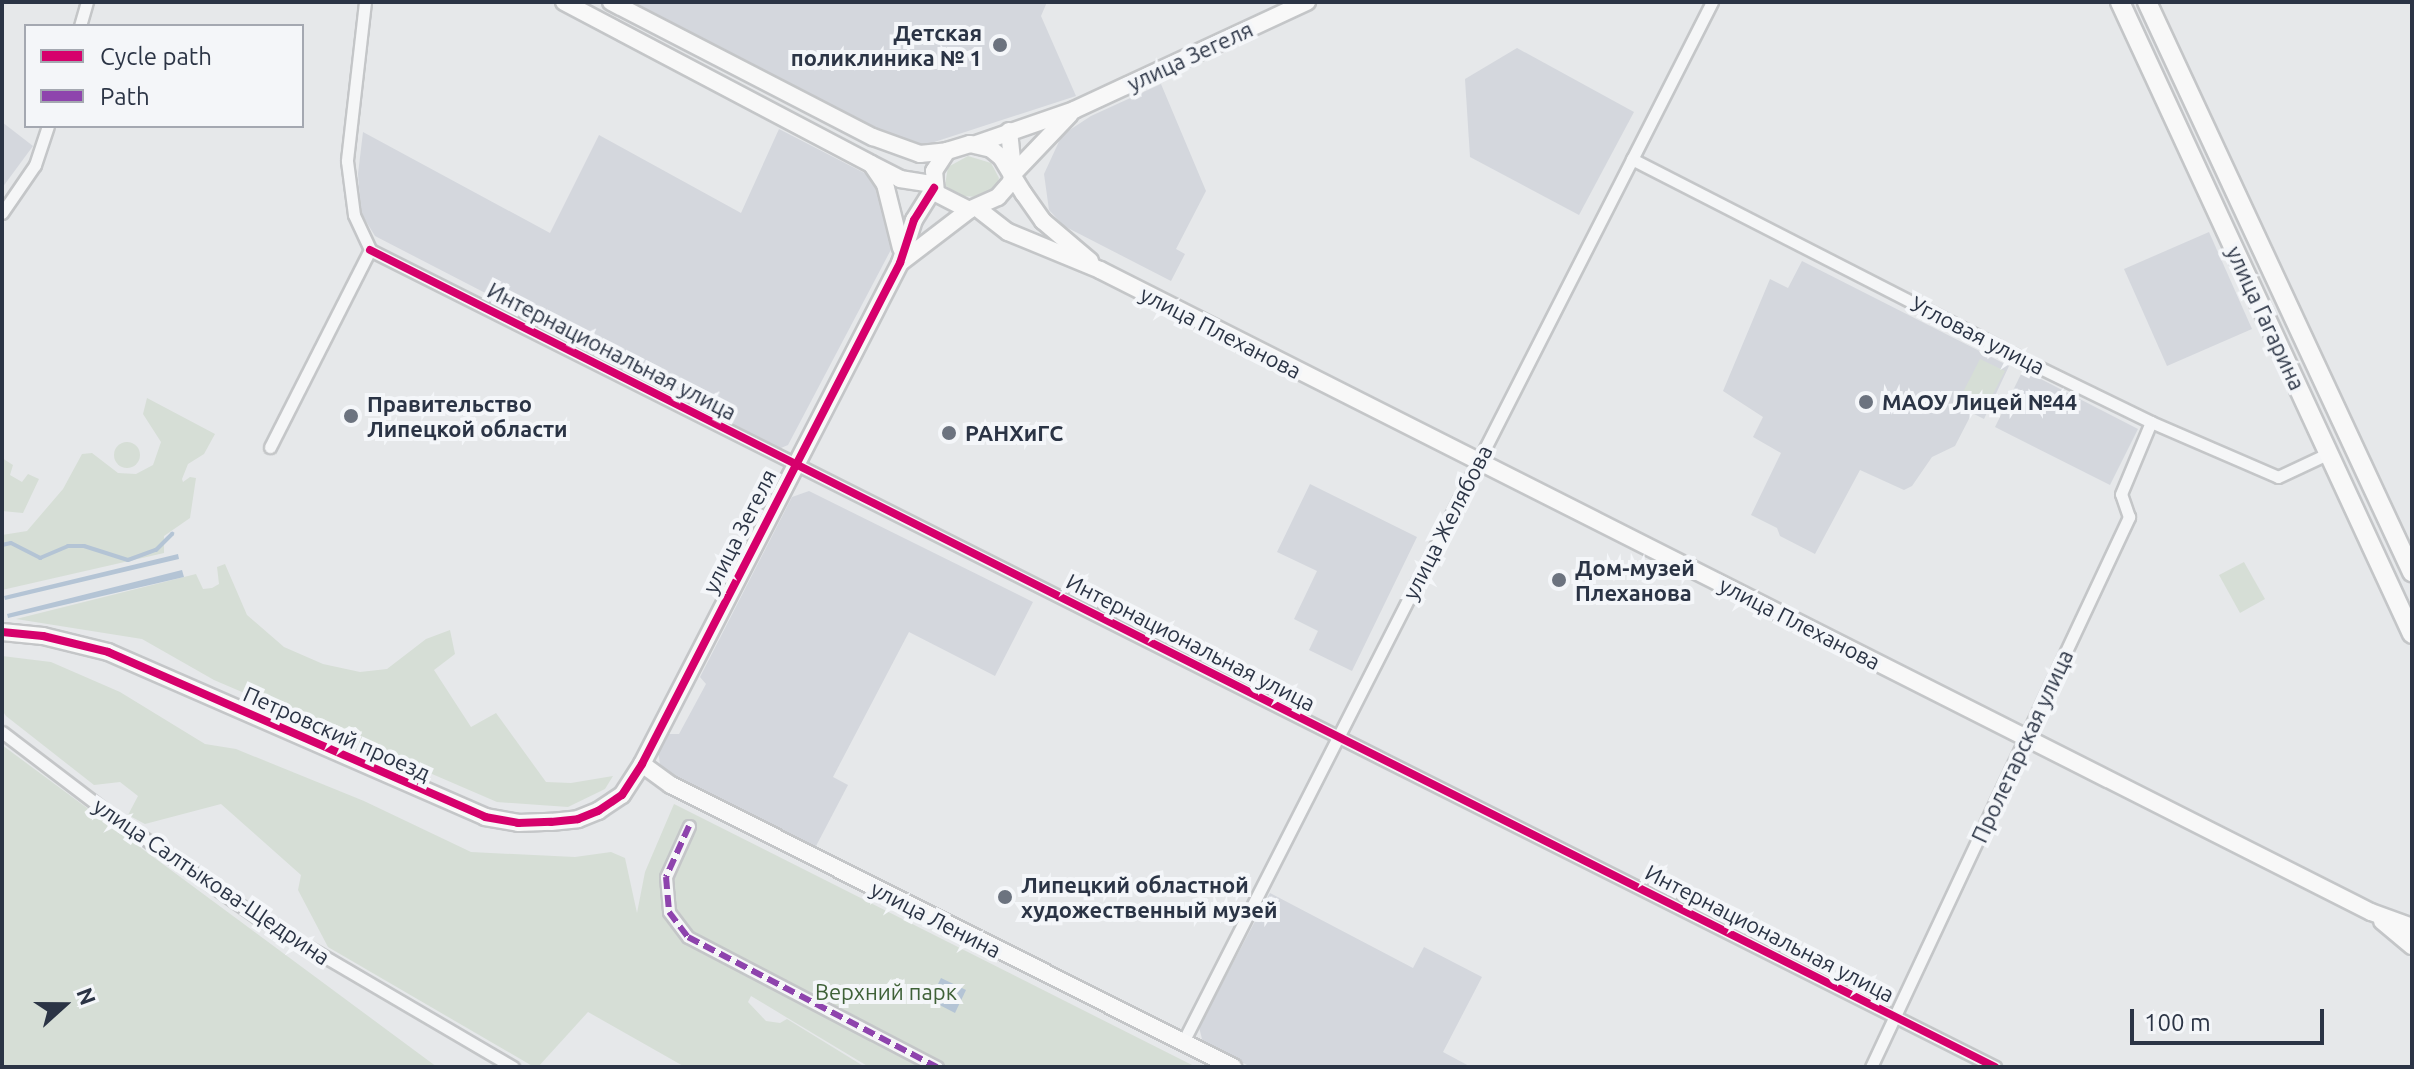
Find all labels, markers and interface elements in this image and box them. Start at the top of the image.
street label: улица Зегеля [1123,15,1257,97]
place label: Детская поликлиника № 1 [791,19,982,70]
legend [24,24,304,128]
marker: Детская поликлиника № 1 [989,34,1011,56]
text: Cycle path [100,43,212,70]
text: Path [100,83,150,110]
street label: улица Гагарина [2221,242,2311,394]
street label: Интернациональная улица [483,277,741,425]
street label: улица Плеханова [1136,280,1306,384]
street label: Угловая улица [1907,290,2049,380]
place label: МАОУ Лицей №44 [1882,389,2077,415]
place label: Правительство Липецкой области [367,390,568,442]
marker: МАОУ Лицей №44 [1857,393,1875,411]
marker: Правительство Липецкой области [342,407,360,425]
place label: РАНХиГС [965,420,1063,446]
marker: РАНХиГС [940,424,958,442]
street label: улица Желябова [1397,440,1497,604]
street label: улица Зегеля [696,465,782,597]
place label: Дом-музей Плеханова [1575,554,1695,606]
street label: Интернациональная улица [1062,568,1320,716]
marker: Дом-музей Плеханова [1550,571,1568,589]
street label: улица Плеханова [1715,571,1885,675]
street label: Пролетарская улица [1966,645,2078,847]
street label: Петровский проезд [240,680,434,786]
street label: улица Салтыкова-Щедрина [89,792,335,970]
street label: Интернациональная улица [1641,859,1899,1007]
place label: Липецкий областной художественный музей [1021,871,1277,922]
street label: улица Ленина [866,875,1006,963]
marker: Липецкий областной художественный музей [996,888,1014,906]
north arrow [24,965,104,1045]
park label: Верхний парк [815,979,957,1005]
text: N [72,984,101,1008]
scale bar [2134,993,2328,1043]
text: 100 m [2144,1009,2211,1036]

